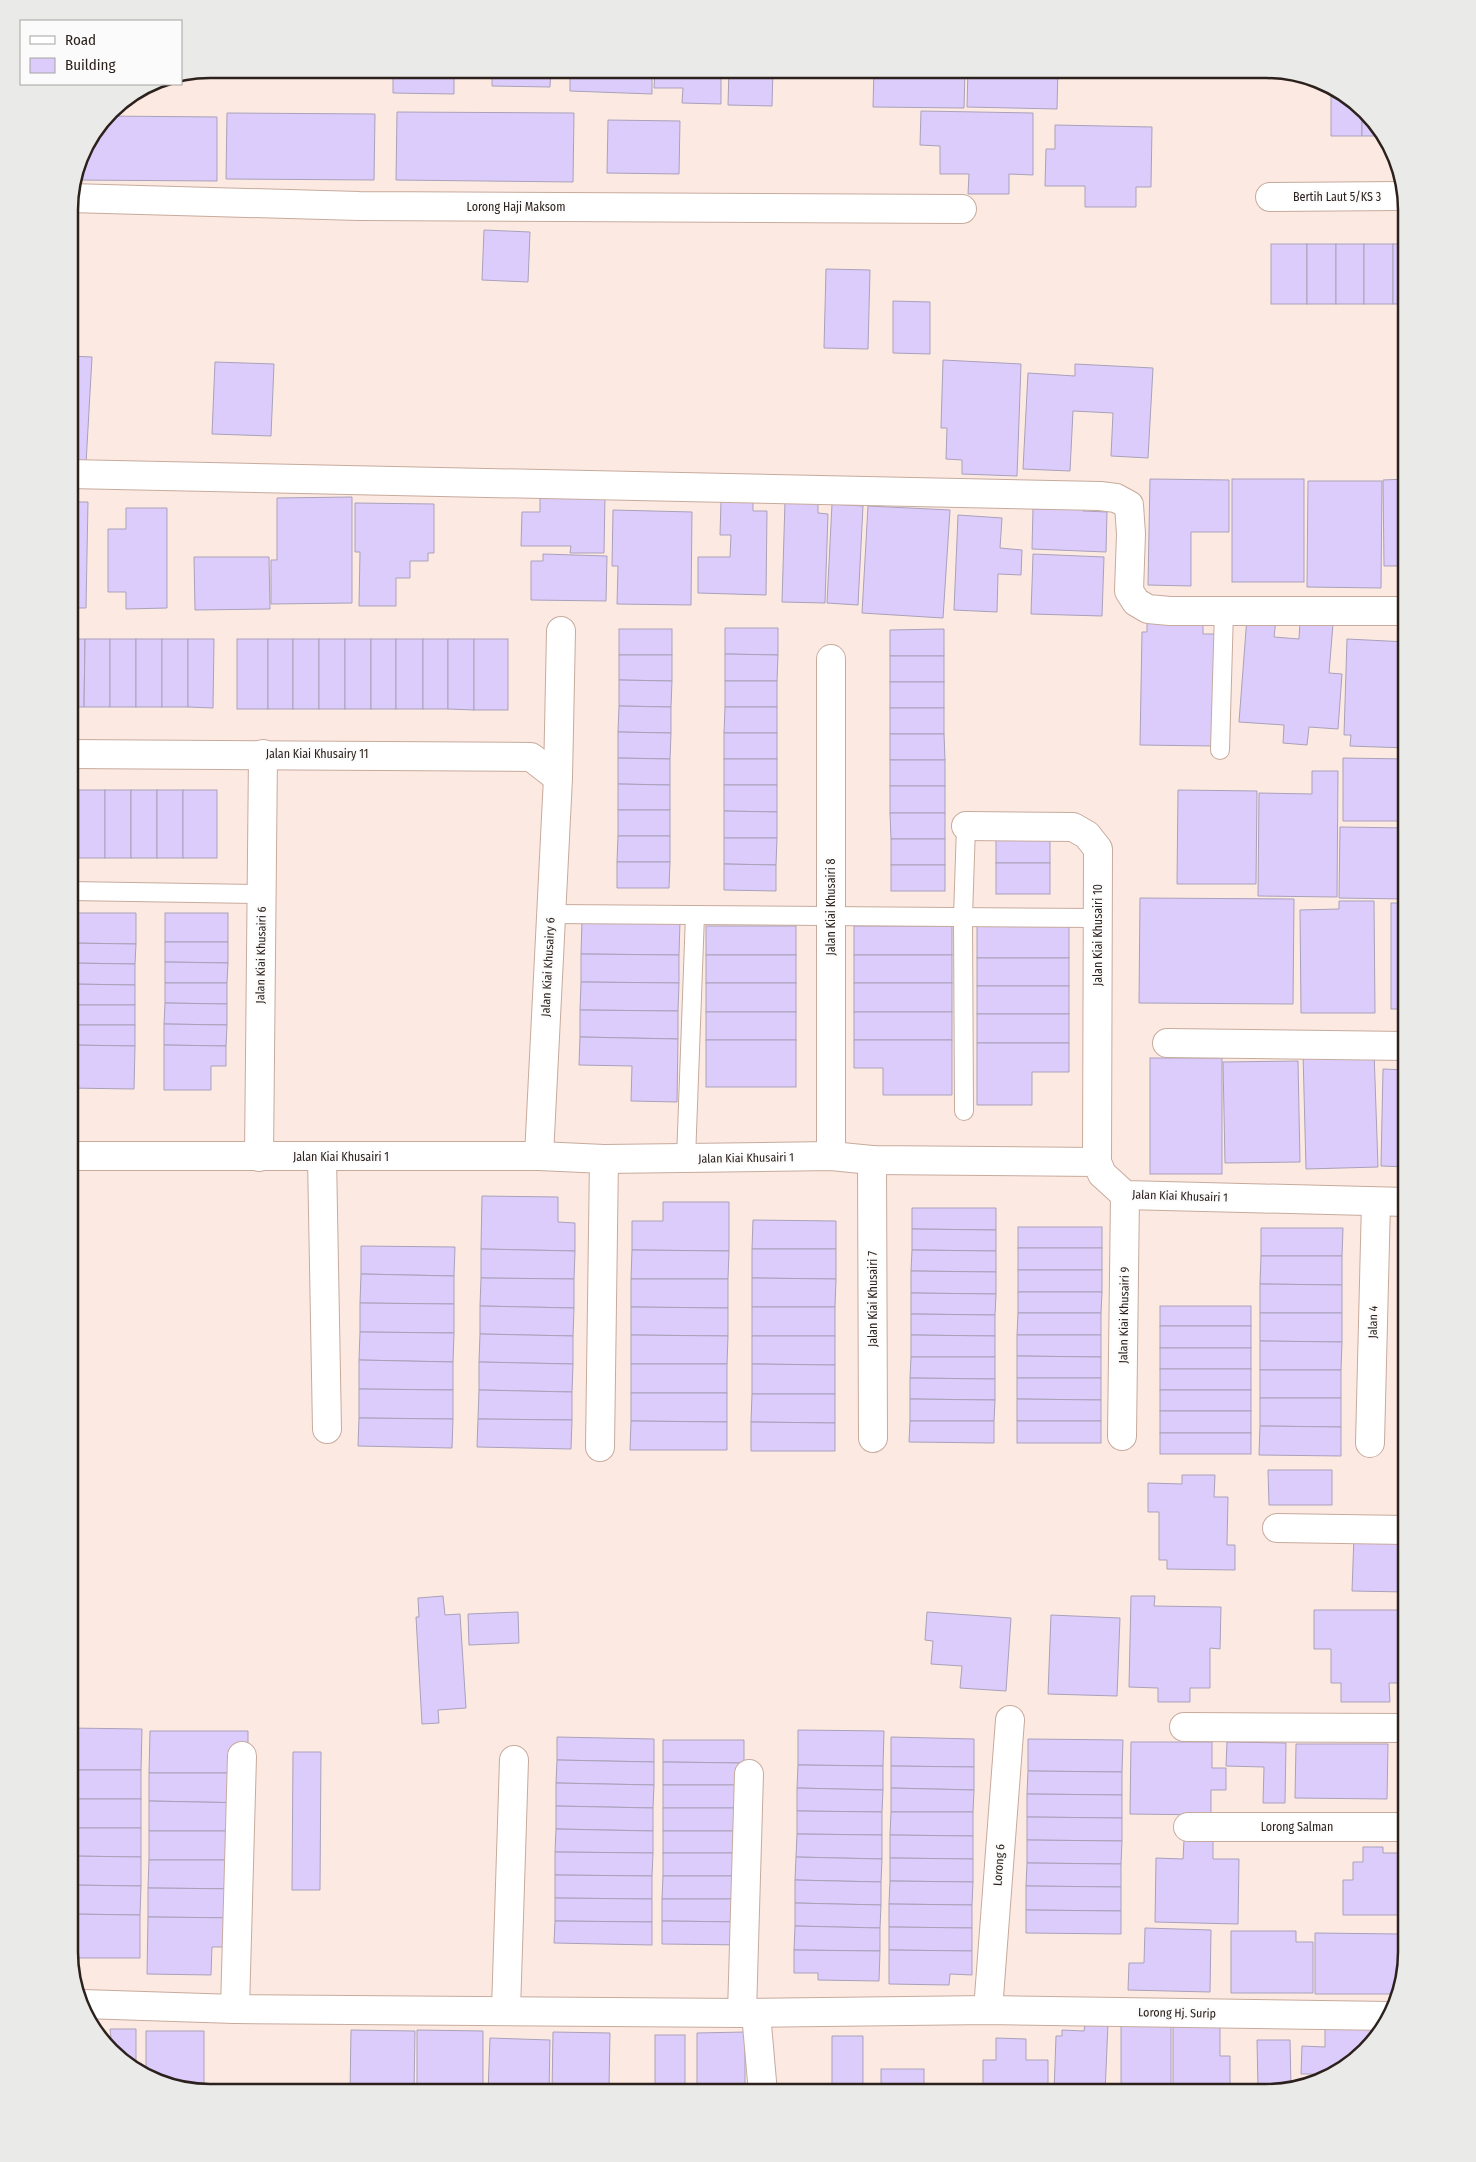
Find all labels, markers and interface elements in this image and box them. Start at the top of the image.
legend [20,20,182,85]
text: Road [65,31,96,49]
text: Building [65,56,116,74]
street label: Bertih Laut 5/KS 3 [1293,190,1381,204]
street label: Lorong Haji Maksom [467,200,565,214]
street label: Jalan Kiai Khusairy 11 [266,747,368,761]
street label: Jalan Kiai Khusairi 8 [824,858,838,956]
street label: Jalan Kiai Khusairi 10 [1091,884,1105,986]
street label: Jalan Kiai Khusairi 6 [253,906,269,1004]
street label: Jalan Kiai Khusairy 6 [538,917,558,1017]
street label: Jalan Kiai Khusairi 1 [293,1150,389,1164]
street label: Jalan Kiai Khusairi 1 [698,1150,794,1166]
street label: Jalan Kiai Khusairi 1 [1132,1187,1228,1205]
street label: Jalan Kiai Khusairi 7 [866,1251,880,1347]
street label: Jalan Kiai Khusairi 9 [1116,1266,1132,1364]
street label: Jalan 4 [1366,1305,1380,1339]
street label: Lorong Salman [1261,1820,1333,1834]
street label: Lorong 6 [991,1843,1007,1887]
street label: Lorong Hj. Surip [1138,2005,1216,2021]

